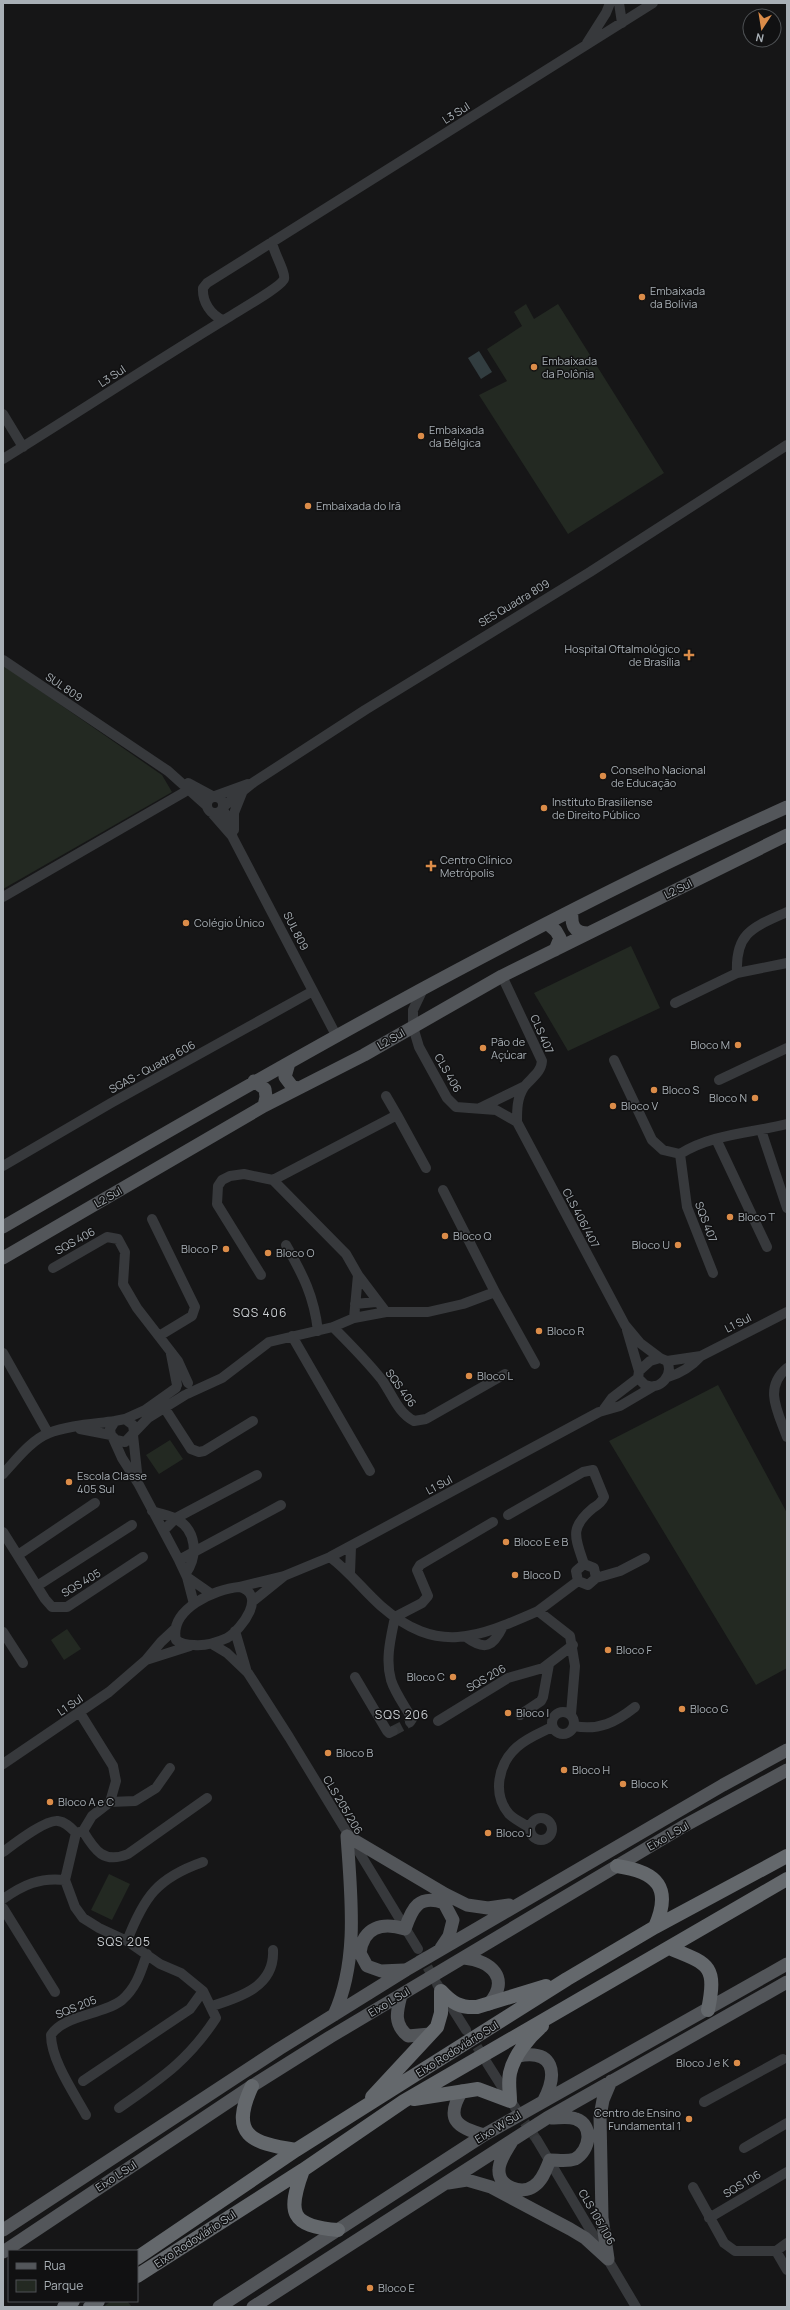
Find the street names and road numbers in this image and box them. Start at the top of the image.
street label: L3 Sul [439,98,472,127]
street label: L3 Sul [95,361,128,390]
street label: SES Quadra 809 [475,575,552,630]
street label: SUL 809 [43,669,86,705]
street label: L2 Sul [661,875,695,902]
street label: SUL 809 [280,909,313,953]
street label: CLS 407 [527,1012,558,1056]
street label: L2 Sul [374,1025,407,1053]
street label: SGAS - Quadra 606 [106,1037,198,1096]
street label: CLS 406 [431,1051,466,1095]
street label: L2 Sul [91,1183,124,1211]
street label: CLS 406/407 [559,1185,603,1250]
street label: SQS 407 [692,1199,721,1244]
street label: SQS 406 [52,1223,98,1258]
street label: L1 Sul [722,1310,754,1336]
street label: SQS 406 [382,1366,420,1410]
street label: L1 Sul [423,1471,455,1498]
street label: SQS 405 [58,1565,103,1600]
street label: SQS 206 [463,1660,508,1695]
street label: L1 Sul [54,1691,86,1719]
street label: CLS 205/206 [320,1773,367,1837]
street label: Eixo L Sul [644,1818,692,1854]
street label: Eixo L Sul [365,1983,412,2020]
street label: SQS 205 [53,1992,99,2022]
street label: Eixo Rodoviário Sul [413,2017,501,2080]
street label: Eixo W Sul [472,2107,524,2146]
street label: Eixo L Sul [92,2157,139,2194]
street label: SQS 106 [720,2166,764,2201]
street label: CLS 105/106 [575,2186,619,2247]
street label: Eixo Rodoviário Sul [151,2206,239,2271]

